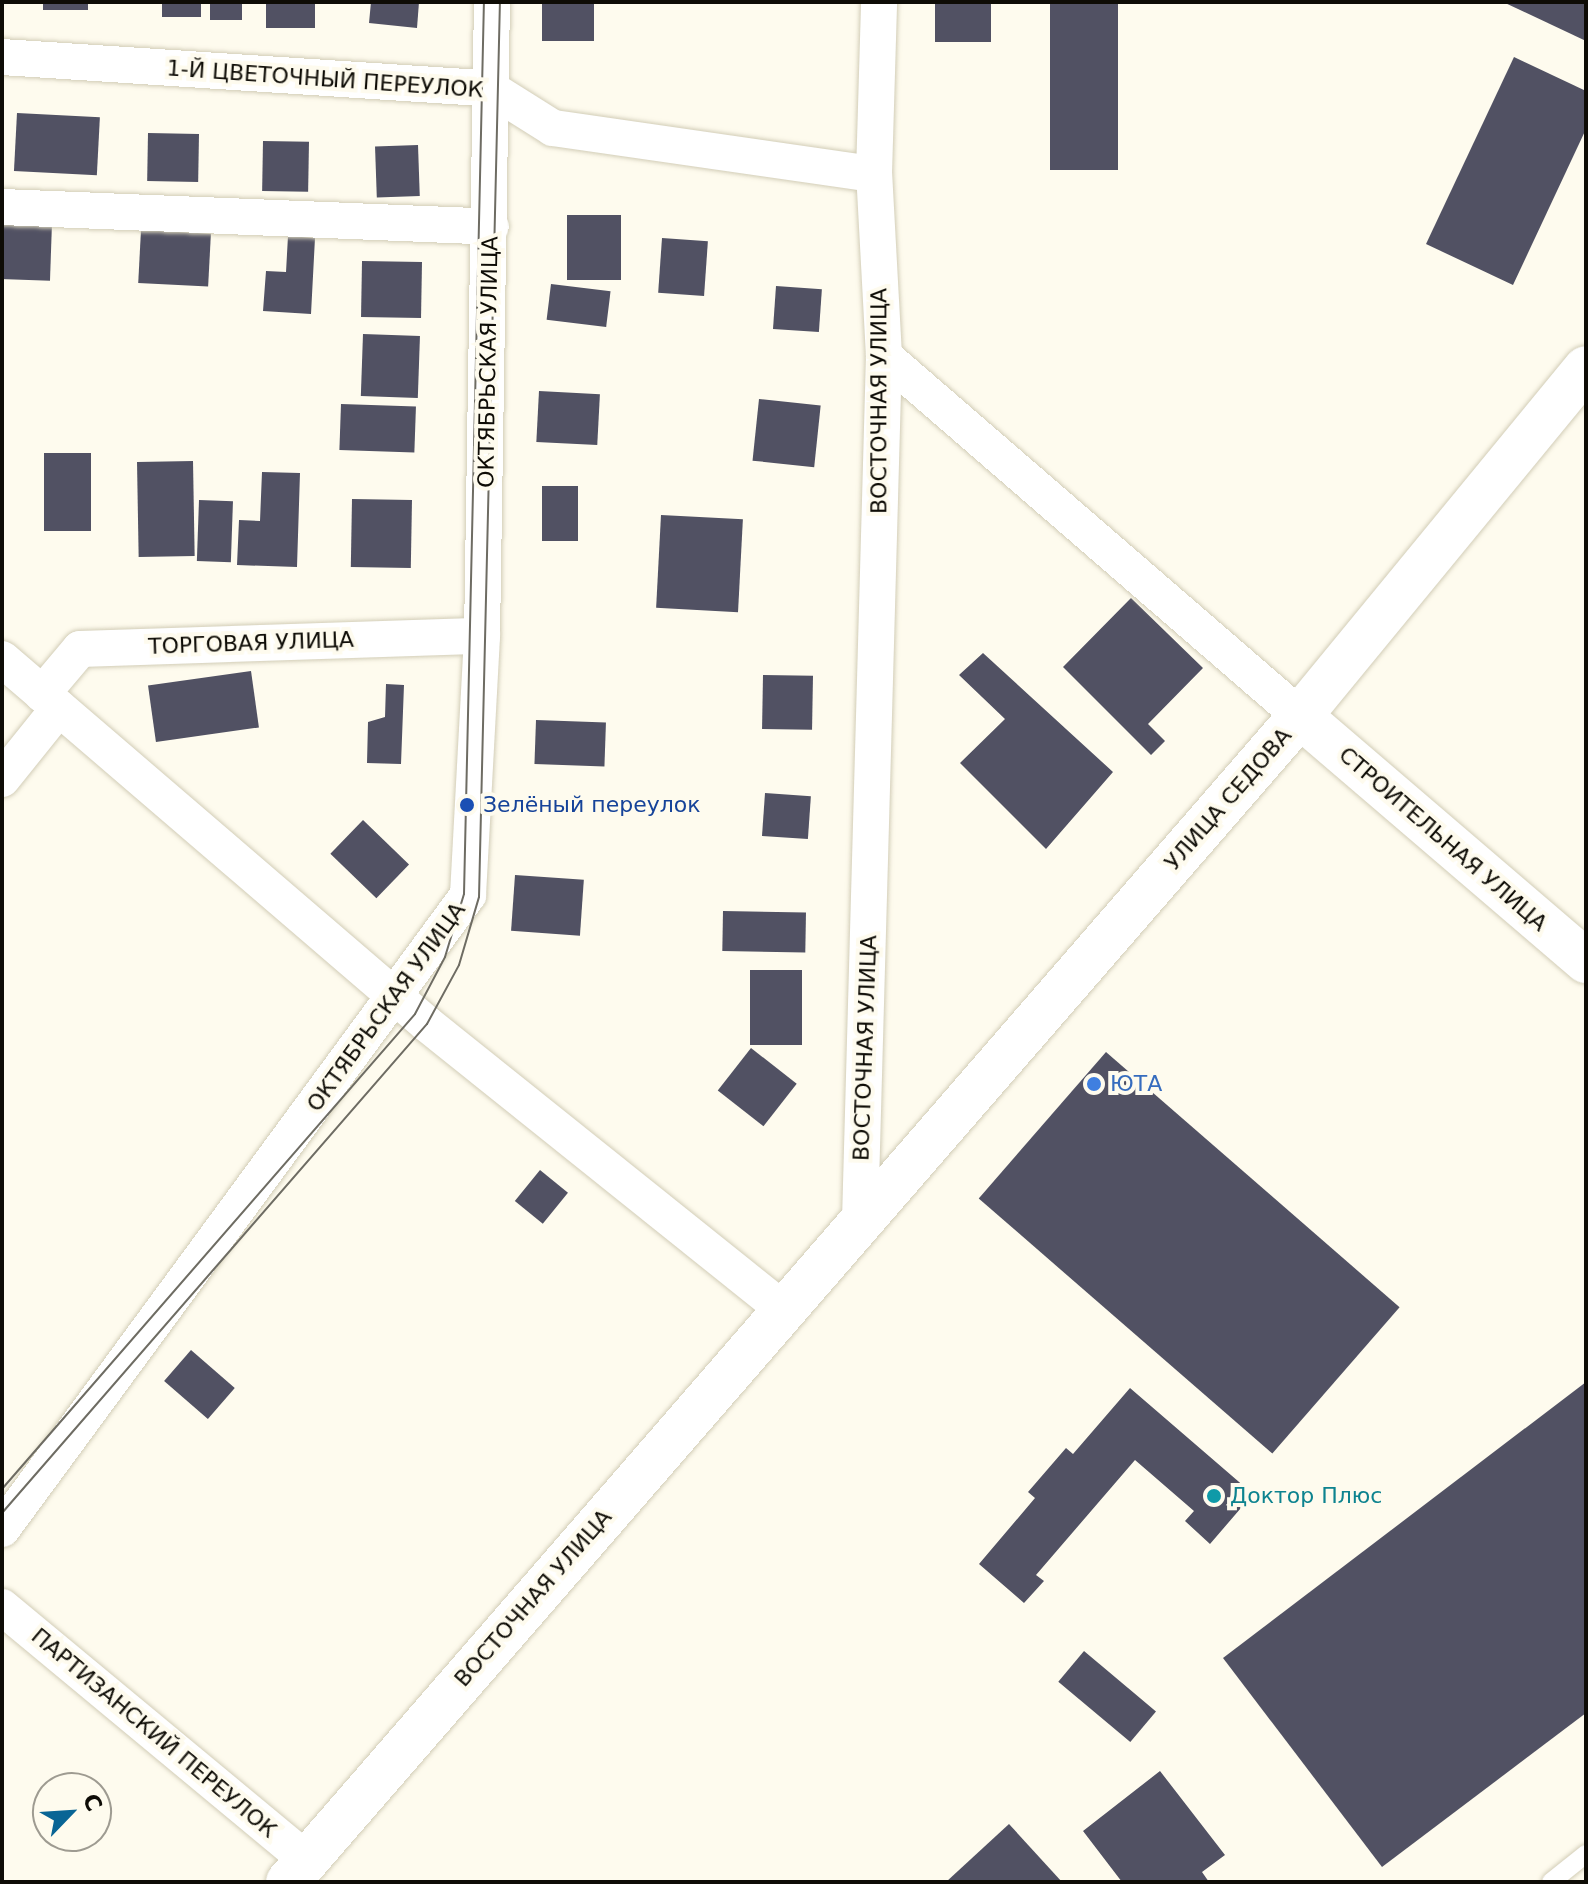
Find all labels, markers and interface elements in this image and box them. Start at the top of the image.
street label: 1-Й ЦВЕТОЧНЫЙ ПЕРЕУЛОК [166,55,484,103]
street label: ОКТЯБРЬСКАЯ УЛИЦА [473,236,503,488]
street label: ВОСТОЧНАЯ УЛИЦА [866,288,892,514]
street label: ТОРГОВАЯ УЛИЦА [148,626,354,660]
street label: УЛИЦА СЕДОВА [1159,723,1297,875]
street label: СТРОИТЕЛЬНАЯ УЛИЦА [1334,741,1552,937]
place label: Зелёный переулок [483,792,701,818]
marker: Зелёный переулок [458,796,476,814]
street label: ОКТЯБРЬСКАЯ УЛИЦА [301,897,471,1117]
street label: ВОСТОЧНАЯ УЛИЦА [848,935,882,1161]
place label: ЮТА [1110,1071,1162,1097]
marker: ЮТА [1085,1075,1103,1093]
place label: Доктор Плюс [1230,1483,1382,1509]
marker: Доктор Плюс [1205,1487,1223,1505]
street label: ВОСТОЧНАЯ УЛИЦА [449,1504,617,1692]
street label: ПАРТИЗАНСКИЙ ПЕРЕУЛОК [26,1623,282,1843]
north arrow [32,1772,112,1852]

